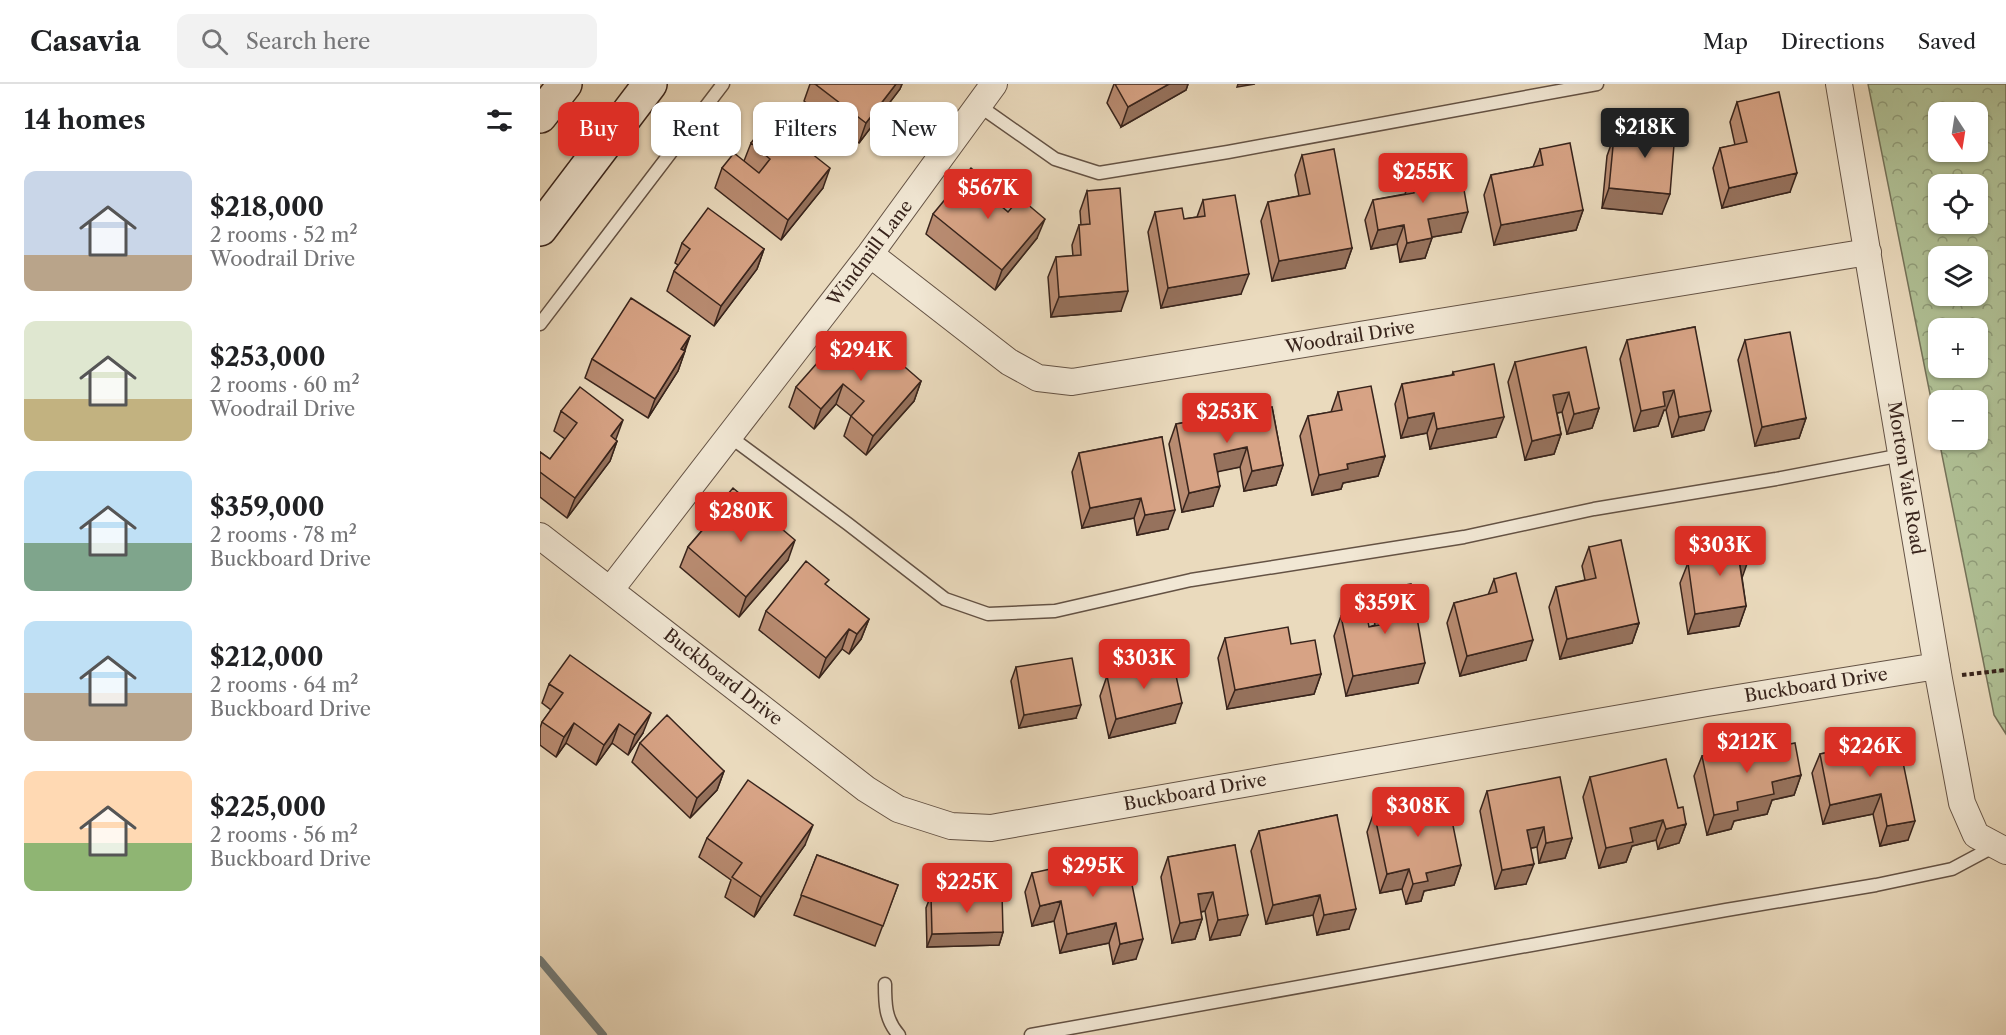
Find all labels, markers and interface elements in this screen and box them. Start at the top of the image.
search box [177,14,597,68]
text: Casavia [30,24,141,58]
icon: search [198,25,231,58]
text: Search here [246,28,370,55]
text: Map [1703,29,1748,54]
text: Directions [1781,29,1885,54]
text: Saved [1918,29,1976,54]
chip: Buy [558,102,639,156]
chip: Rent [651,102,741,156]
chip: Filters [753,102,858,156]
chip: New [870,102,958,156]
north arrow [1928,102,1988,162]
map controls [1928,102,1988,450]
text: 14 homes [24,104,146,136]
icon: filters [483,104,516,137]
pin: $218K [1603,108,1687,159]
text: $218K [1615,115,1675,139]
pin: $255K [1381,153,1465,204]
text: $255K [1392,160,1454,184]
pin: $567K [946,169,1030,220]
button: locate [1928,174,1988,234]
text: $567K [958,176,1018,200]
text: $218,000 [210,191,324,223]
icon: home [72,195,144,267]
street label: Windmill Lane [822,195,917,311]
text: 2 rooms · 52 m² [210,223,358,247]
button: layers [1928,246,1988,306]
text: Woodrail Drive [210,247,355,271]
street label: Woodrail Drive [1283,316,1416,358]
button: + [1928,318,1988,378]
pin: $294K [819,331,903,382]
text: $294K [830,338,892,362]
text: $253,000 [210,341,325,373]
icon: home [72,345,144,417]
text: 2 rooms · 60 m² [210,373,360,397]
button: − [1928,390,1988,450]
pin: $253K [1185,393,1269,444]
text: Woodrail Drive [210,397,355,421]
text: $253K [1196,400,1258,424]
street label: Morton Vale Road [1883,400,1929,556]
text: $359,000 [210,491,325,523]
pin: $280K [699,492,783,543]
icon: home [72,495,144,567]
text: $280K [709,499,773,523]
text: 2 rooms · 78 m² [210,523,357,547]
pin: $303K [1678,526,1762,577]
text: $303K [1689,533,1751,557]
text: Buckboard Drive [210,547,371,571]
pin: $359K [1343,584,1427,635]
text: $359K [1354,591,1416,615]
street label: Buckboard Drive [659,624,787,730]
pin: $303K [1102,639,1186,690]
text: $212,000 [210,641,323,673]
icon: home [72,645,144,717]
text: $303K [1113,646,1175,670]
street label: Buckboard Drive [1743,663,1889,707]
text: 2 rooms · 64 m² [210,673,359,697]
text: Buckboard Drive [210,697,371,721]
pin: $212K [1705,723,1789,774]
pin: $226K [1828,727,1912,778]
text: $212K [1717,730,1777,754]
text: $226K [1839,734,1901,758]
street label: Buckboard Drive [1122,769,1268,815]
pin: $308K [1376,787,1460,838]
text: $225,000 [210,791,326,823]
text: $308K [1386,794,1450,818]
icon: home [72,795,144,867]
text: 2 rooms · 56 m² [210,823,358,847]
text: Buckboard Drive [210,847,371,871]
pin: $295K [1051,847,1135,898]
text: $295K [1062,854,1124,878]
pin: $225K [925,863,1009,914]
text: $225K [936,870,998,894]

